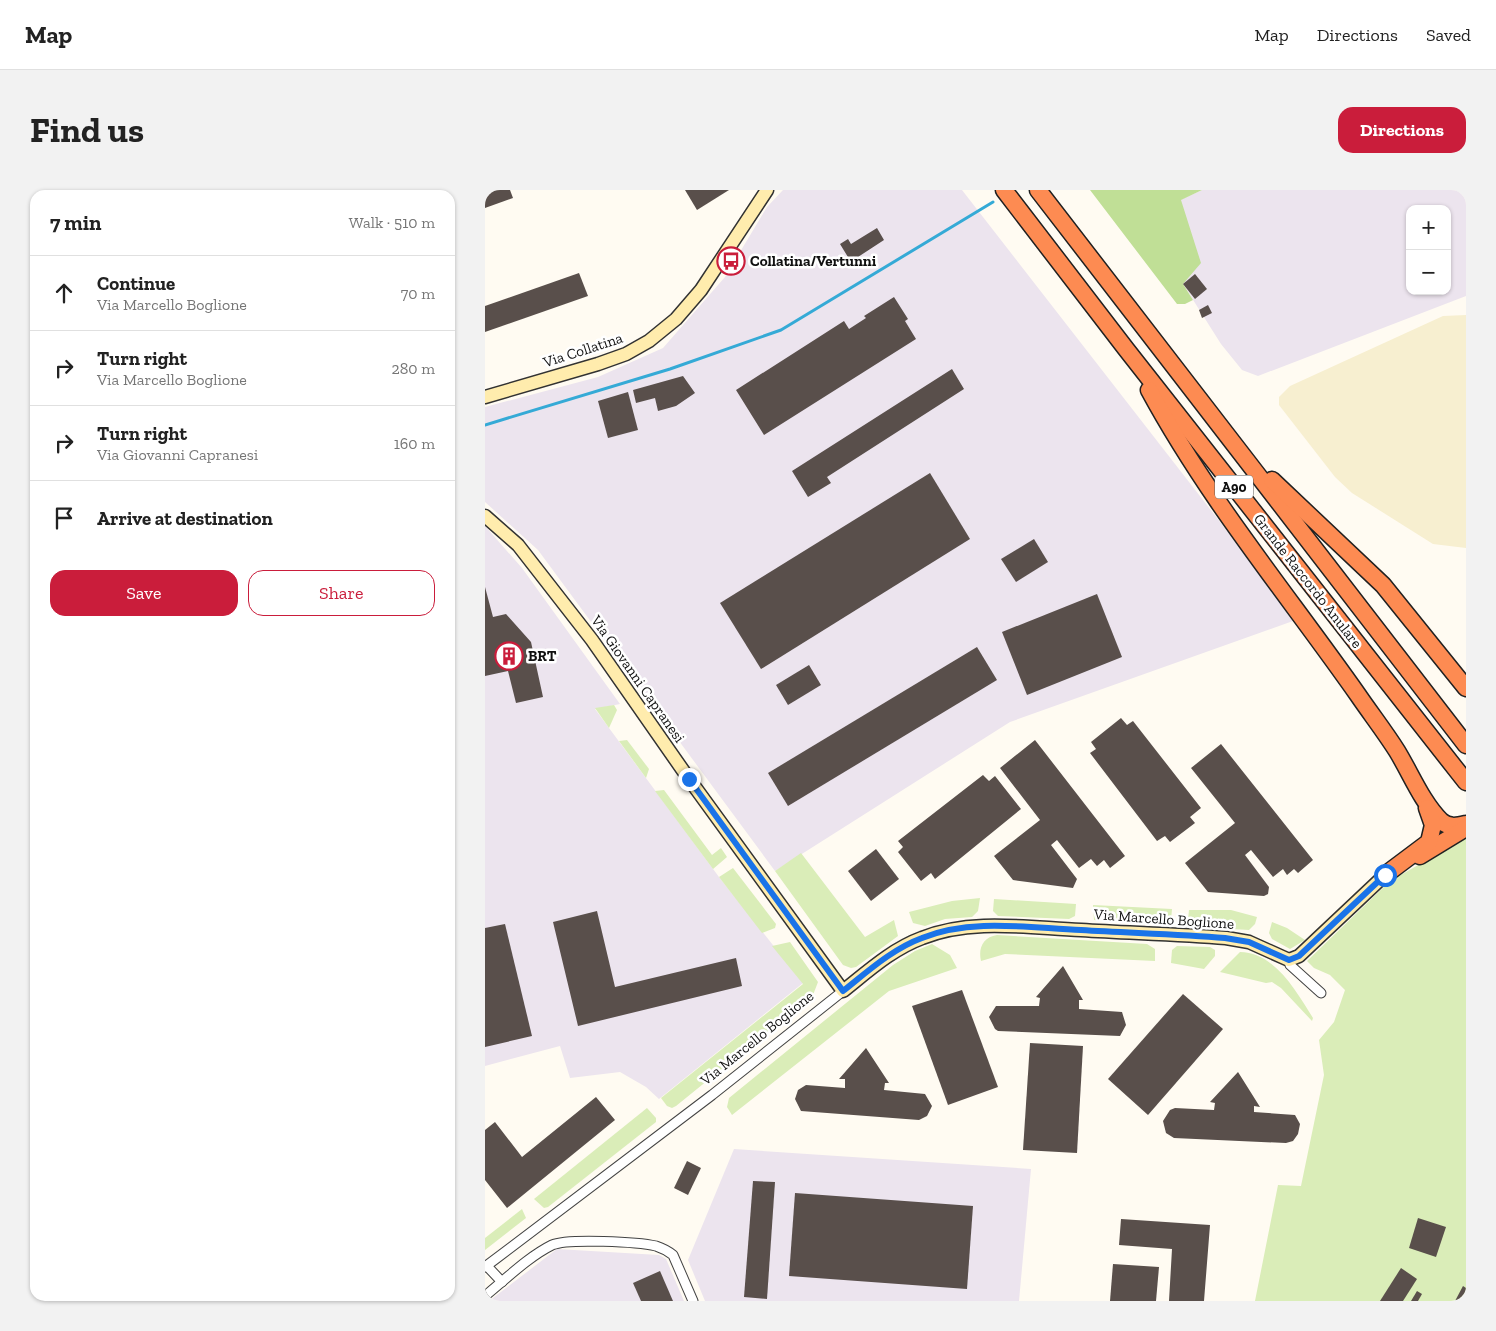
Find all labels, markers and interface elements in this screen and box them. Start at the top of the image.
text: Map [25,20,72,49]
text: Map [1254,24,1289,46]
text: Directions [1317,24,1398,46]
text: Saved [1426,24,1471,46]
button: Directions [1338,107,1466,153]
text: Find us [30,109,144,151]
map controls [1406,205,1451,295]
button: + [1406,205,1451,250]
text: 7 min [50,210,101,235]
text: Walk · 510 m [349,213,435,232]
bus stop icon: Collatina/Vertunni [716,246,746,276]
button: − [1406,250,1451,295]
place label: Collatina/Vertunni [750,252,877,270]
text: Continue [97,272,175,295]
icon: ahead [50,279,78,307]
text: 70 m [401,284,435,303]
text: Via Marcello Boglione [97,295,247,314]
street label: Via Collatina [540,329,625,372]
text: Turn right [97,347,187,370]
icon: right [50,354,78,382]
text: 280 m [391,359,435,378]
text: Via Marcello Boglione [97,370,247,389]
text: Turn right [97,422,187,445]
icon: right [50,429,78,457]
text: 160 m [394,434,435,453]
text: Via Giovanni Capranesi [97,445,258,464]
road number: A90 [1215,476,1253,498]
icon: arrive [50,504,78,532]
text: Arrive at destination [97,507,273,530]
street label: Grande Raccordo Anulare [1250,510,1366,652]
button: Save [50,570,238,616]
button: Share [248,570,435,616]
street label: Via Giovanni Capranesi [587,611,689,746]
building icon: BRT [494,641,524,671]
place label: BRT [528,647,557,665]
route end [678,768,701,791]
route start [1374,864,1397,887]
street label: Via Marcello Boglione [1092,905,1235,933]
street label: Via Marcello Boglione [696,987,817,1090]

